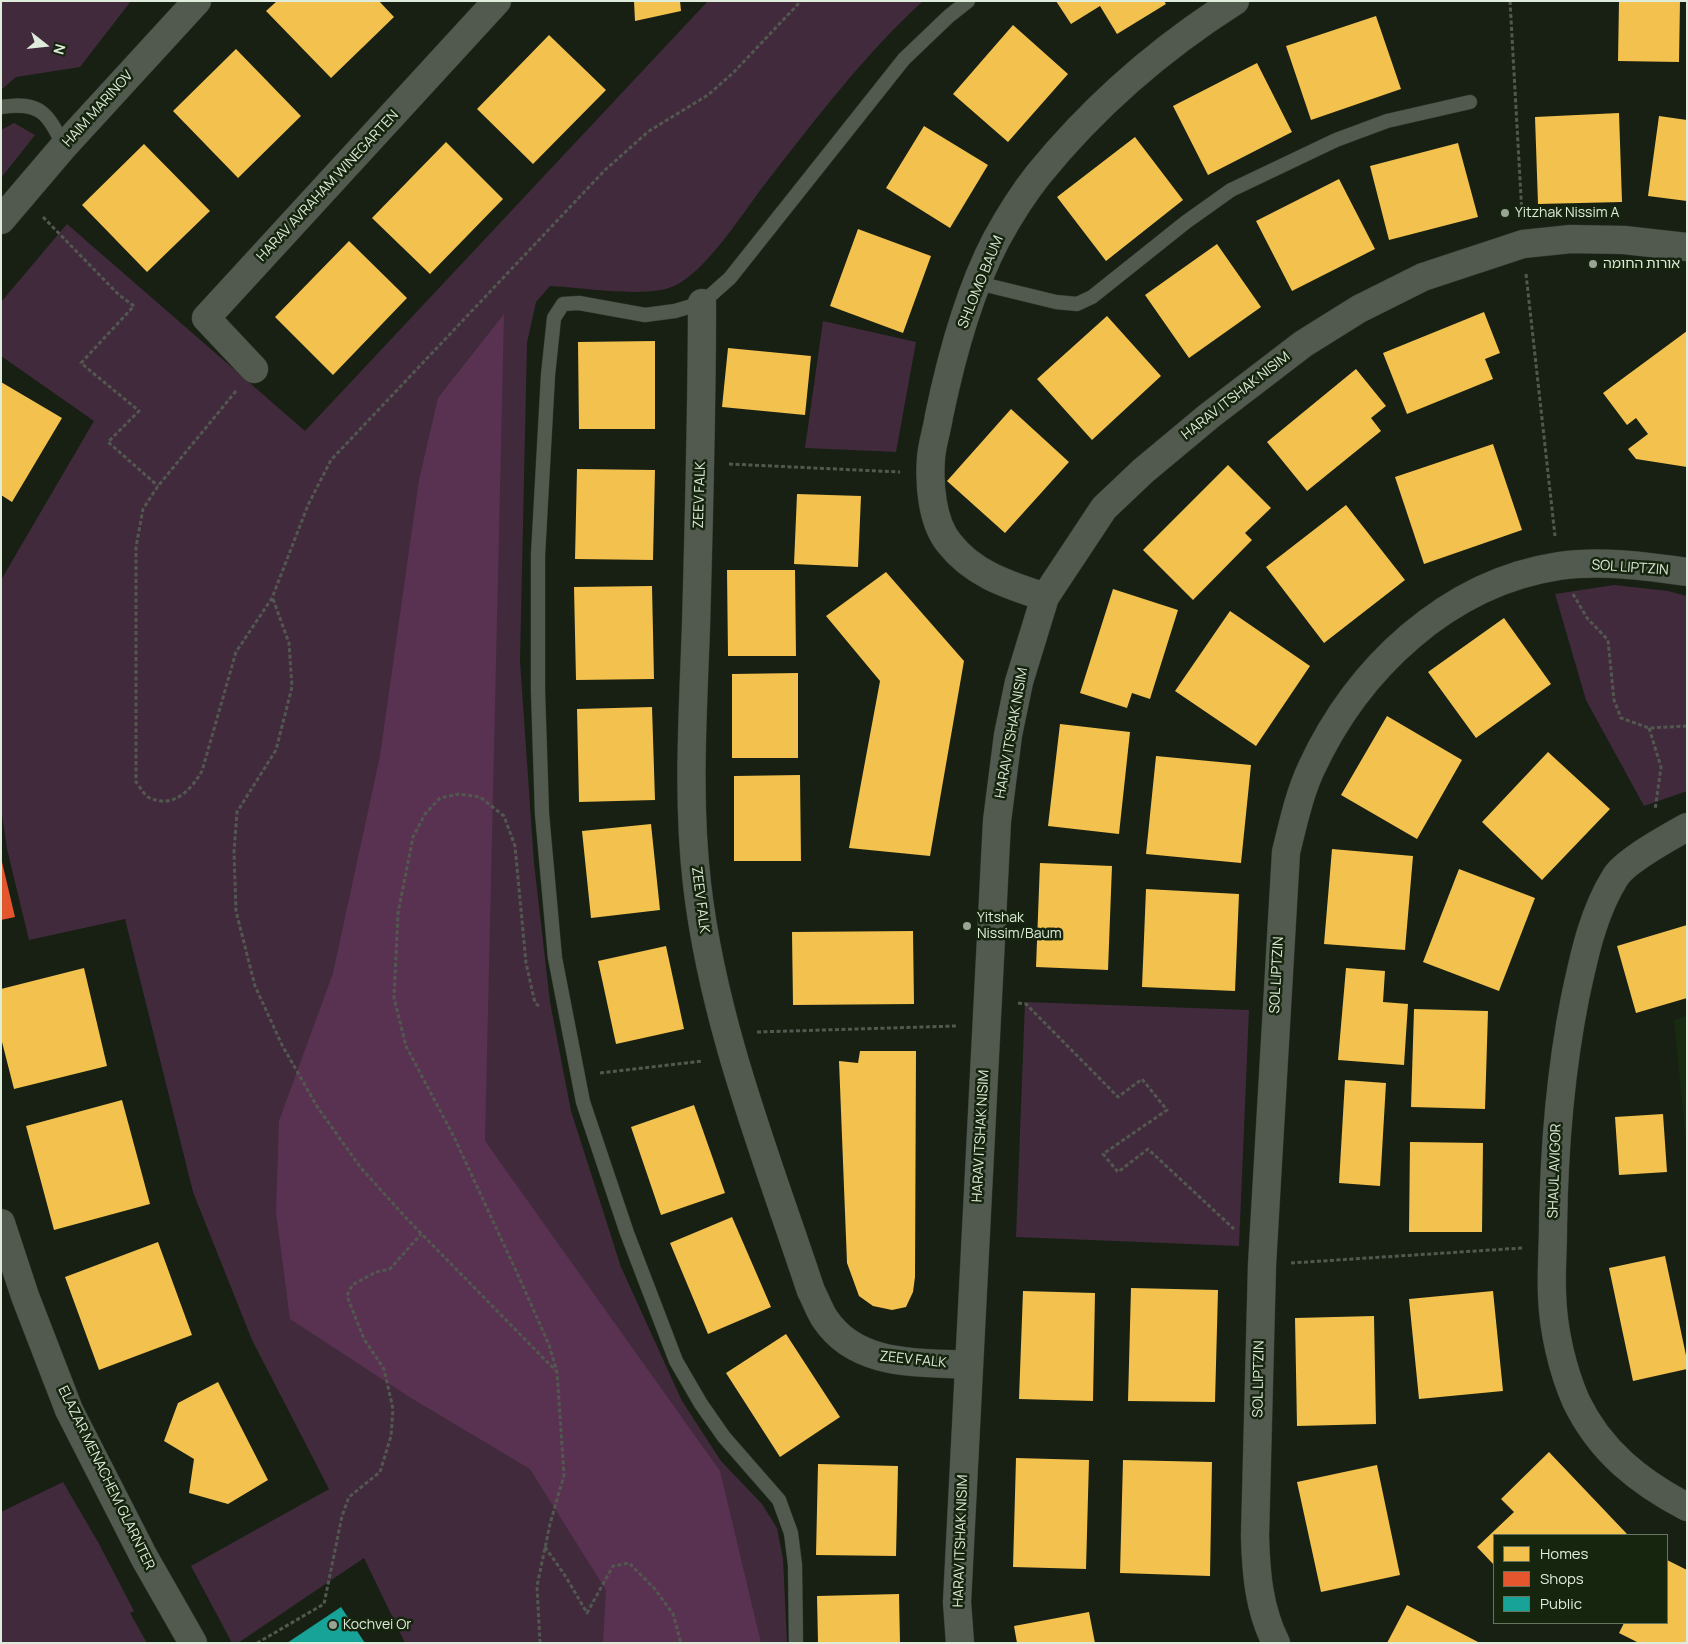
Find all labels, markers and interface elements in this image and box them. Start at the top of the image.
north arrow [20,20,70,70]
text: N [49,42,70,57]
street label: HAIM MARINOV [59,67,137,151]
street label: HARAV AVRAHAM WINEGARTEN [254,107,402,265]
place label: Yitzhak Nissim A [1515,205,1619,221]
marker: Yitzhak Nissim A [1499,207,1511,219]
street label: SHLOMO BAUM [955,233,1007,331]
place label: אורות החומה [1603,256,1680,272]
marker: אורות החומה [1587,258,1599,270]
street label: HARAV ITSHAK NISIM [1179,349,1293,443]
street label: ZEEV FALK [690,461,710,529]
street label: SOL LIPTZIN [1591,557,1669,579]
street label: HARAV ITSHAK NISIM [992,666,1032,800]
street label: ZEEV FALK [688,866,712,934]
place label: Yitshak Nissim/Baum [977,910,1062,942]
marker: Yitshak Nissim/Baum [961,920,973,932]
street label: SOL LIPTZIN [1267,936,1287,1014]
street label: HARAV ITSHAK NISIM [969,1069,993,1203]
street label: SHAUL AVIGOR [1545,1123,1565,1219]
street label: SOL LIPTZIN [1250,1340,1268,1418]
street label: ZEEV FALK [879,1348,947,1372]
street label: ELAZAR MENACHEM GLARNTER [54,1383,158,1573]
street label: HARAV ITSHAK NISIM [950,1474,972,1608]
legend [1493,1534,1668,1624]
text: Homes [1540,1543,1588,1564]
text: Shops [1540,1568,1584,1589]
text: Public [1540,1593,1582,1614]
place label: Kochvei Or [343,1617,411,1633]
marker: Kochvei Or [327,1619,339,1631]

